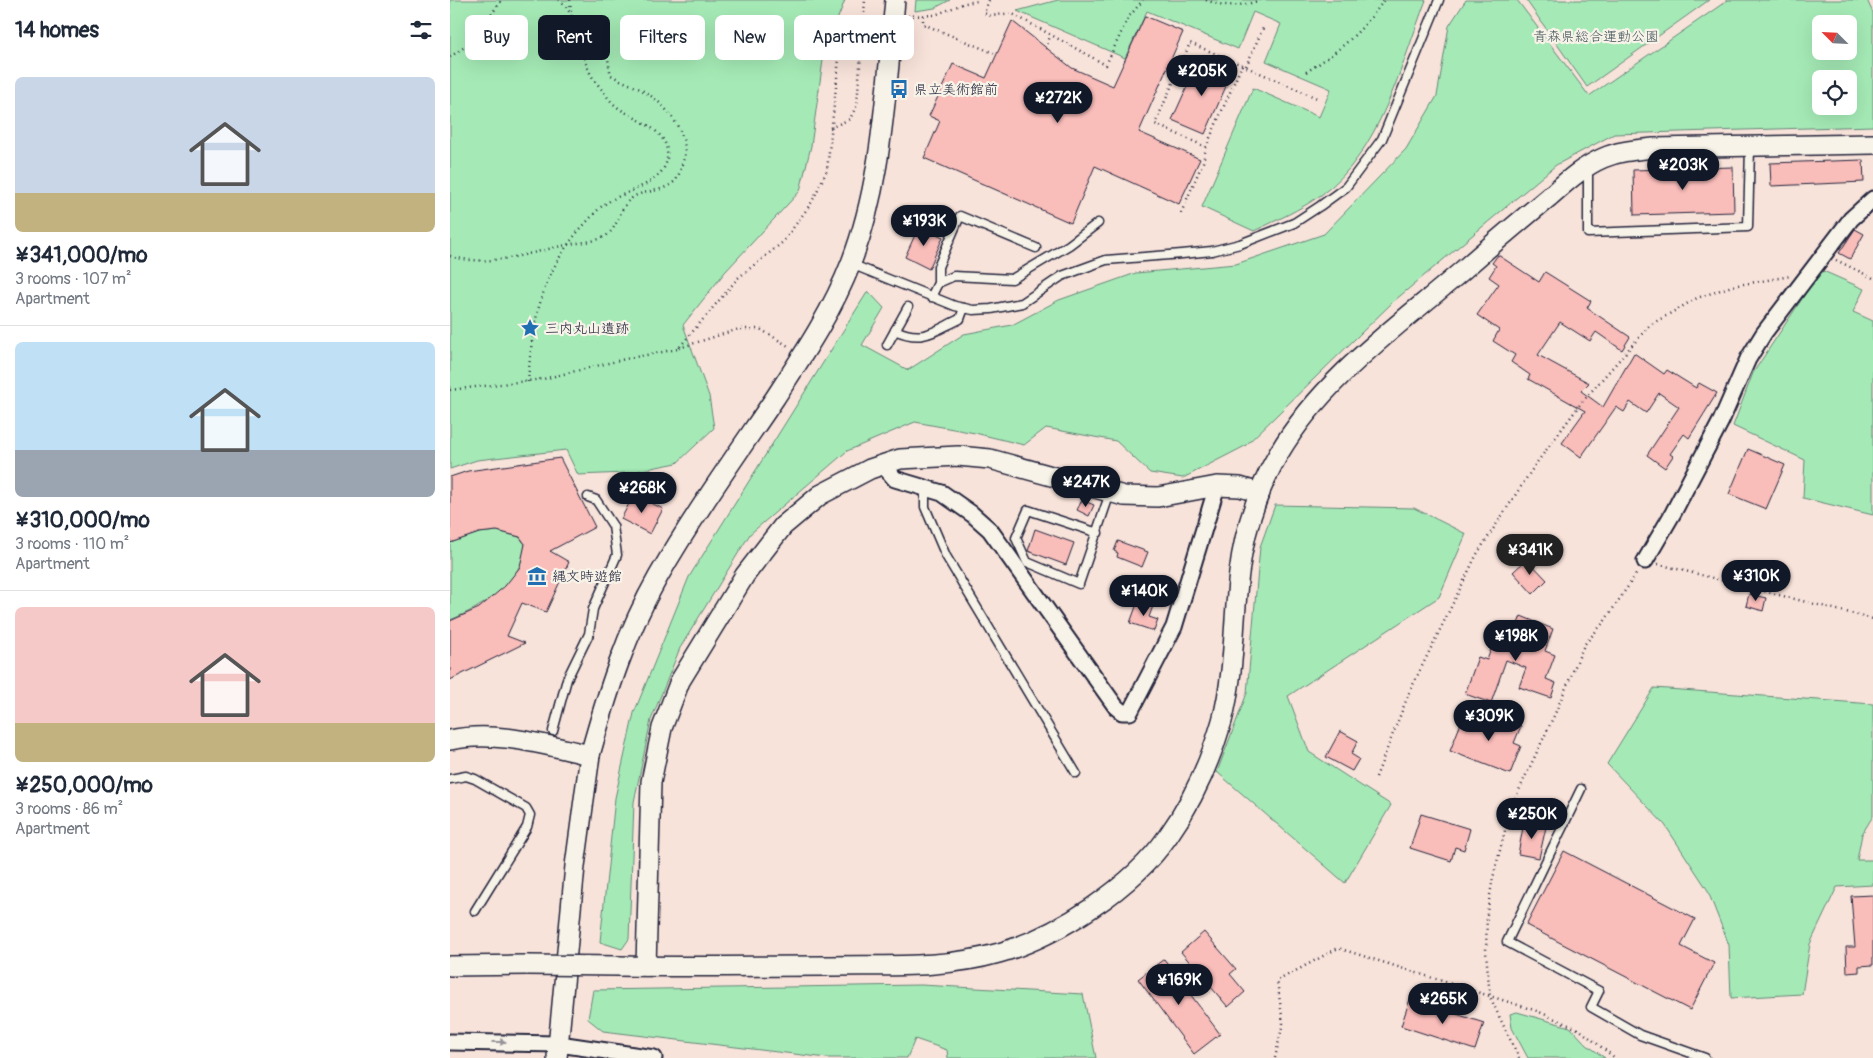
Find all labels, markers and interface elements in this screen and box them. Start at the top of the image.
chip: Buy [465,15,528,60]
chip: Rent [538,15,610,60]
chip: Filters [620,15,705,60]
chip: New [715,15,784,60]
chip: Apartment [794,15,914,60]
north arrow [1812,15,1858,60]
map controls [1812,15,1857,115]
icon: filters [407,16,435,44]
text: 14 homes [15,17,99,44]
park label: 青森県総合運動公園 [1533,28,1659,45]
pin: ¥205K [1167,54,1237,97]
text: ¥205K [1177,61,1227,81]
button: locate [1812,70,1857,115]
bus stop icon: 県立美術館前 [888,78,910,100]
place label: 県立美術館前 [914,81,998,98]
pin: ¥272K [1023,82,1093,124]
text: ¥272K [1034,88,1082,108]
icon: home [180,109,270,199]
pin: ¥203K [1648,148,1718,191]
text: ¥203K [1658,155,1708,175]
pin: ¥193K [889,204,959,247]
text: ¥193K [902,211,946,231]
text: ¥341,000/mo [15,242,148,269]
text: 3 rooms · 107 m² [15,269,132,289]
text: Apartment [15,289,90,309]
place icon: 三内丸山遺跡 [519,317,541,339]
place label: 三内丸山遺跡 [545,320,629,337]
icon: home [180,375,270,465]
pin: ¥247K [1051,466,1121,508]
pin: ¥268K [607,472,677,514]
text: ¥247K [1062,472,1110,492]
text: ¥268K [618,478,666,498]
text: ¥310,000/mo [15,507,150,534]
text: 3 rooms · 110 m² [15,534,129,554]
pin: ¥341K [1495,534,1565,576]
text: ¥341K [1507,540,1553,560]
text: Apartment [15,554,90,574]
pin: ¥310K [1721,560,1791,602]
museum icon: 縄文時遊館 [526,565,548,587]
text: ¥310K [1733,566,1779,586]
place label: 縄文時遊館 [552,568,622,585]
pin: ¥140K [1109,574,1179,617]
text: ¥140K [1120,581,1168,601]
pin: ¥198K [1481,620,1551,662]
text: ¥198K [1494,626,1538,646]
icon: home [180,640,270,730]
pin: ¥309K [1454,700,1524,742]
text: ¥309K [1465,706,1513,726]
text: ¥250,000/mo [15,772,153,799]
pin: ¥250K [1497,798,1567,840]
text: 3 rooms · 86 m² [15,799,123,819]
text: ¥250K [1507,804,1557,824]
text: Apartment [15,819,90,839]
pin: ¥169K [1144,964,1214,1006]
text: ¥169K [1157,970,1201,990]
pin: ¥265K [1408,982,1478,1025]
text: ¥265K [1419,989,1467,1009]
one-way arrow [491,1038,507,1046]

